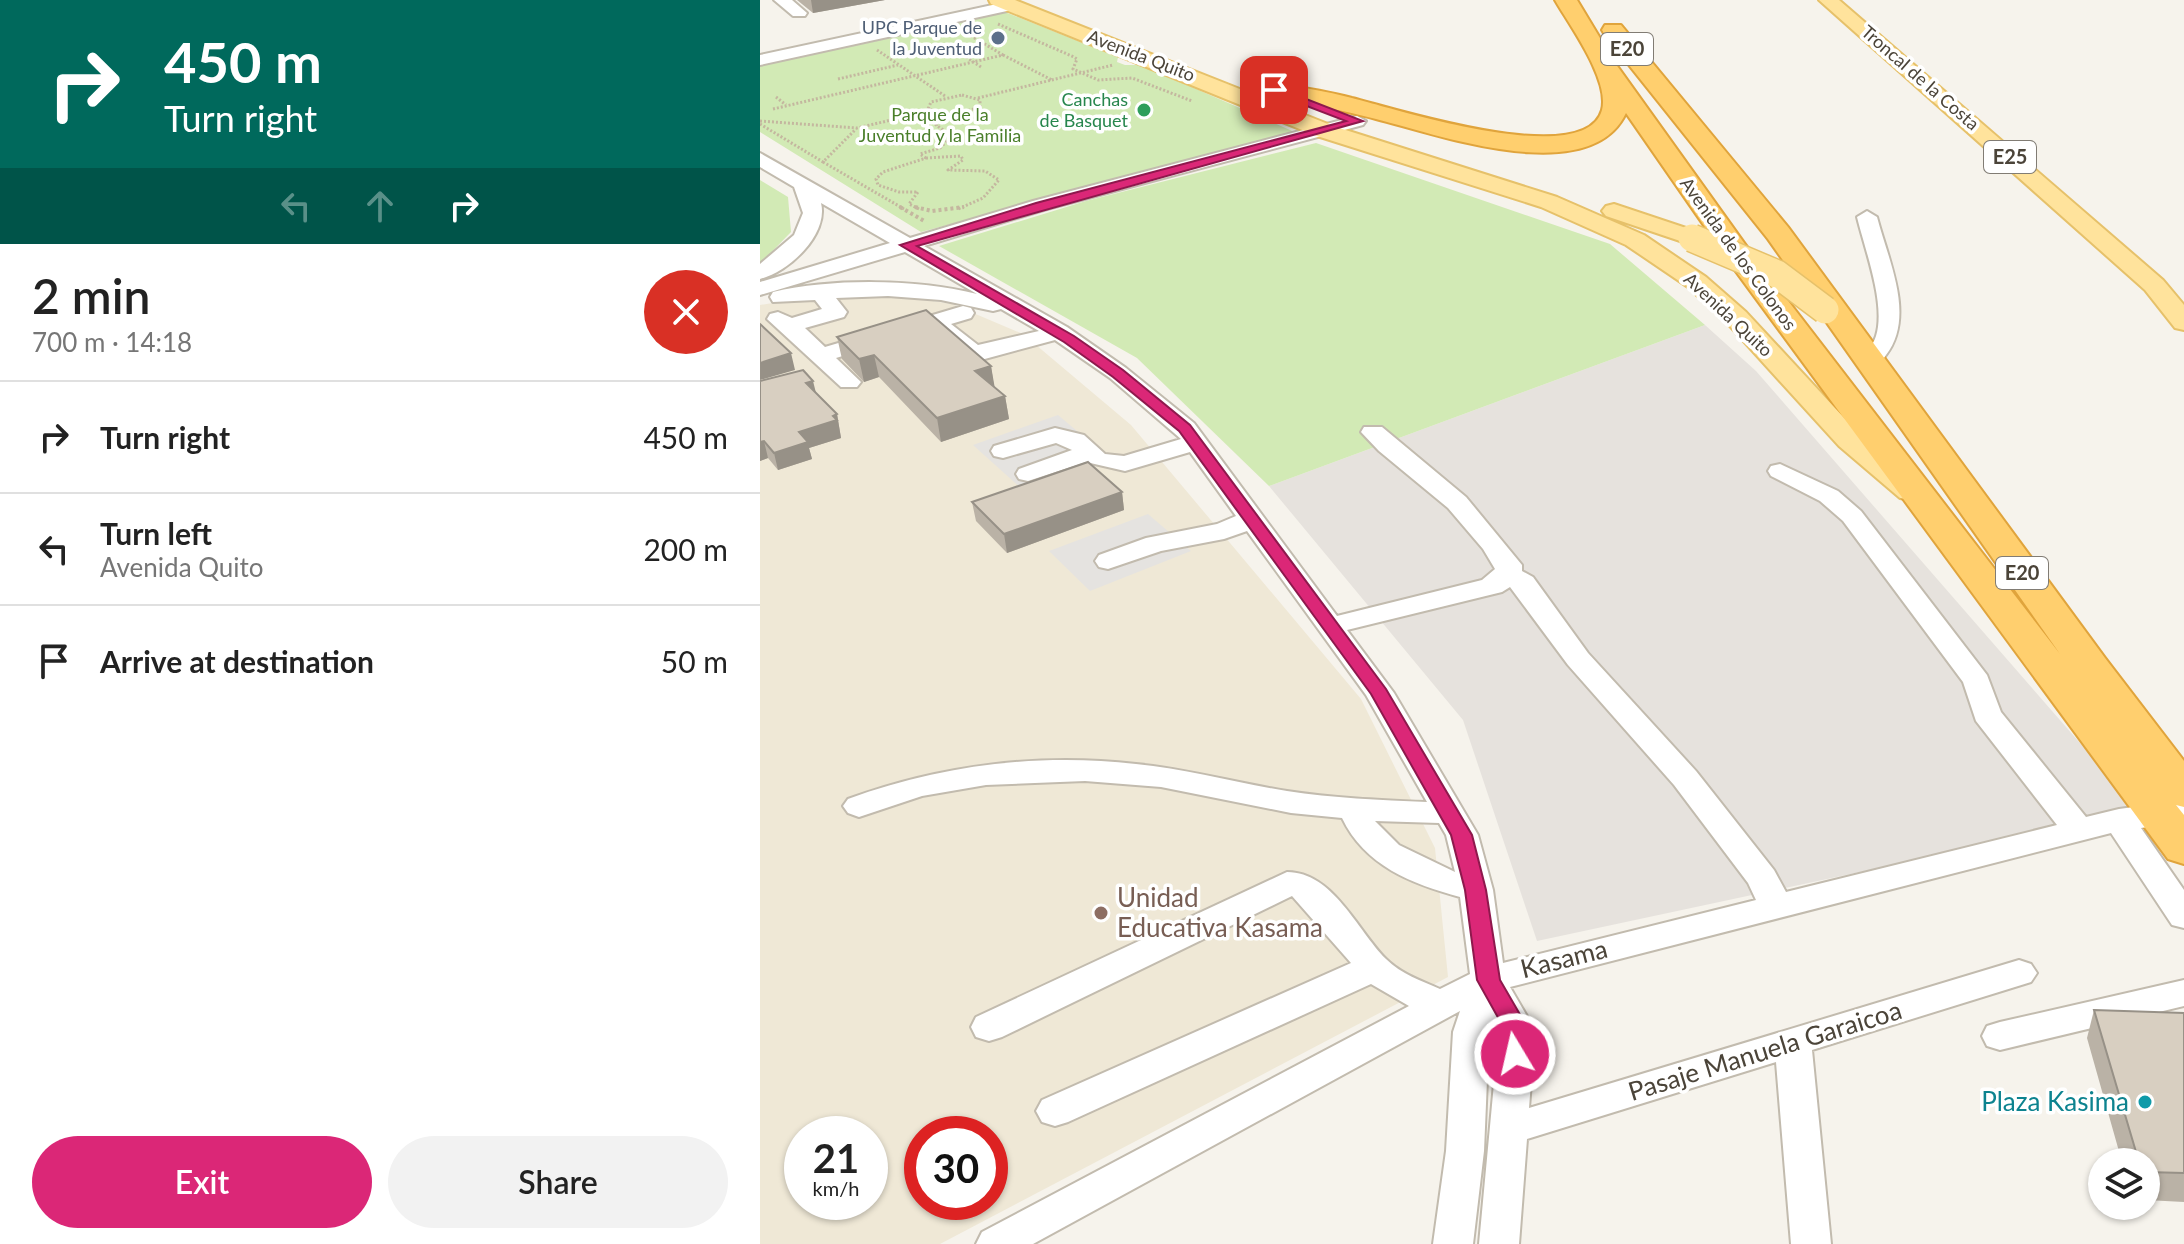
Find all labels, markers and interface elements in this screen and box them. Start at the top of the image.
place label: UPC Parque de la Juventud [862,16,982,59]
street label: Troncal de la Costa [1857,20,1984,134]
street label: Avenida Quito [1085,25,1198,86]
text: 450 m [164,28,322,95]
marker: UPC Parque de la Juventud [989,29,1007,47]
icon: right [32,32,136,136]
road number: E20 [1601,33,1653,65]
pin [1240,56,1308,124]
icon: arrive [1252,68,1296,112]
place label: Canchas de Basquet [1040,88,1129,131]
text: Turn right [164,96,317,140]
marker: Canchas de Basquet [1135,101,1153,119]
park label: Parque de la Juventud y la Familia [859,103,1021,146]
road number: E25 [1984,141,2036,173]
street label: Avenida de los Colonos [1676,173,1802,334]
icon: left [274,184,318,228]
icon: ahead [358,184,402,228]
icon: right [442,184,486,228]
text: 2 min [32,267,150,324]
street label: Avenida Quito [1680,268,1778,361]
button: close [644,270,728,354]
text: 700 m · 14:18 [32,326,192,358]
icon: right [32,415,76,459]
text: Turn right [100,419,230,455]
text: 450 m [643,419,728,455]
text: Turn left [100,515,212,551]
icon: left [32,527,76,571]
text: 200 m [643,531,728,567]
text: Avenida Quito [100,551,264,583]
road number: E20 [1996,557,2048,589]
icon: arrive [32,639,76,683]
text: Arrive at destination [100,643,374,679]
text: 50 m [661,643,728,679]
place label: Unidad Educativa Kasama [1117,881,1323,943]
marker: Unidad Educativa Kasama [1092,904,1110,922]
street label: Kasama [1517,932,1611,984]
street label: Pasaje Manuela Garaicoa [1624,993,1905,1107]
position arrow [1473,1012,1557,1096]
place label: Plaza Kasima [1981,1085,2129,1117]
marker: Plaza Kasima [2136,1093,2154,1111]
speed limit sign: 30 [904,1116,1008,1220]
text: 21 [813,1134,859,1182]
button: Exit [32,1136,372,1228]
button: Share [388,1136,728,1228]
map controls [2088,1148,2160,1220]
button: layers [2088,1148,2160,1220]
text: km/h [813,1176,859,1200]

